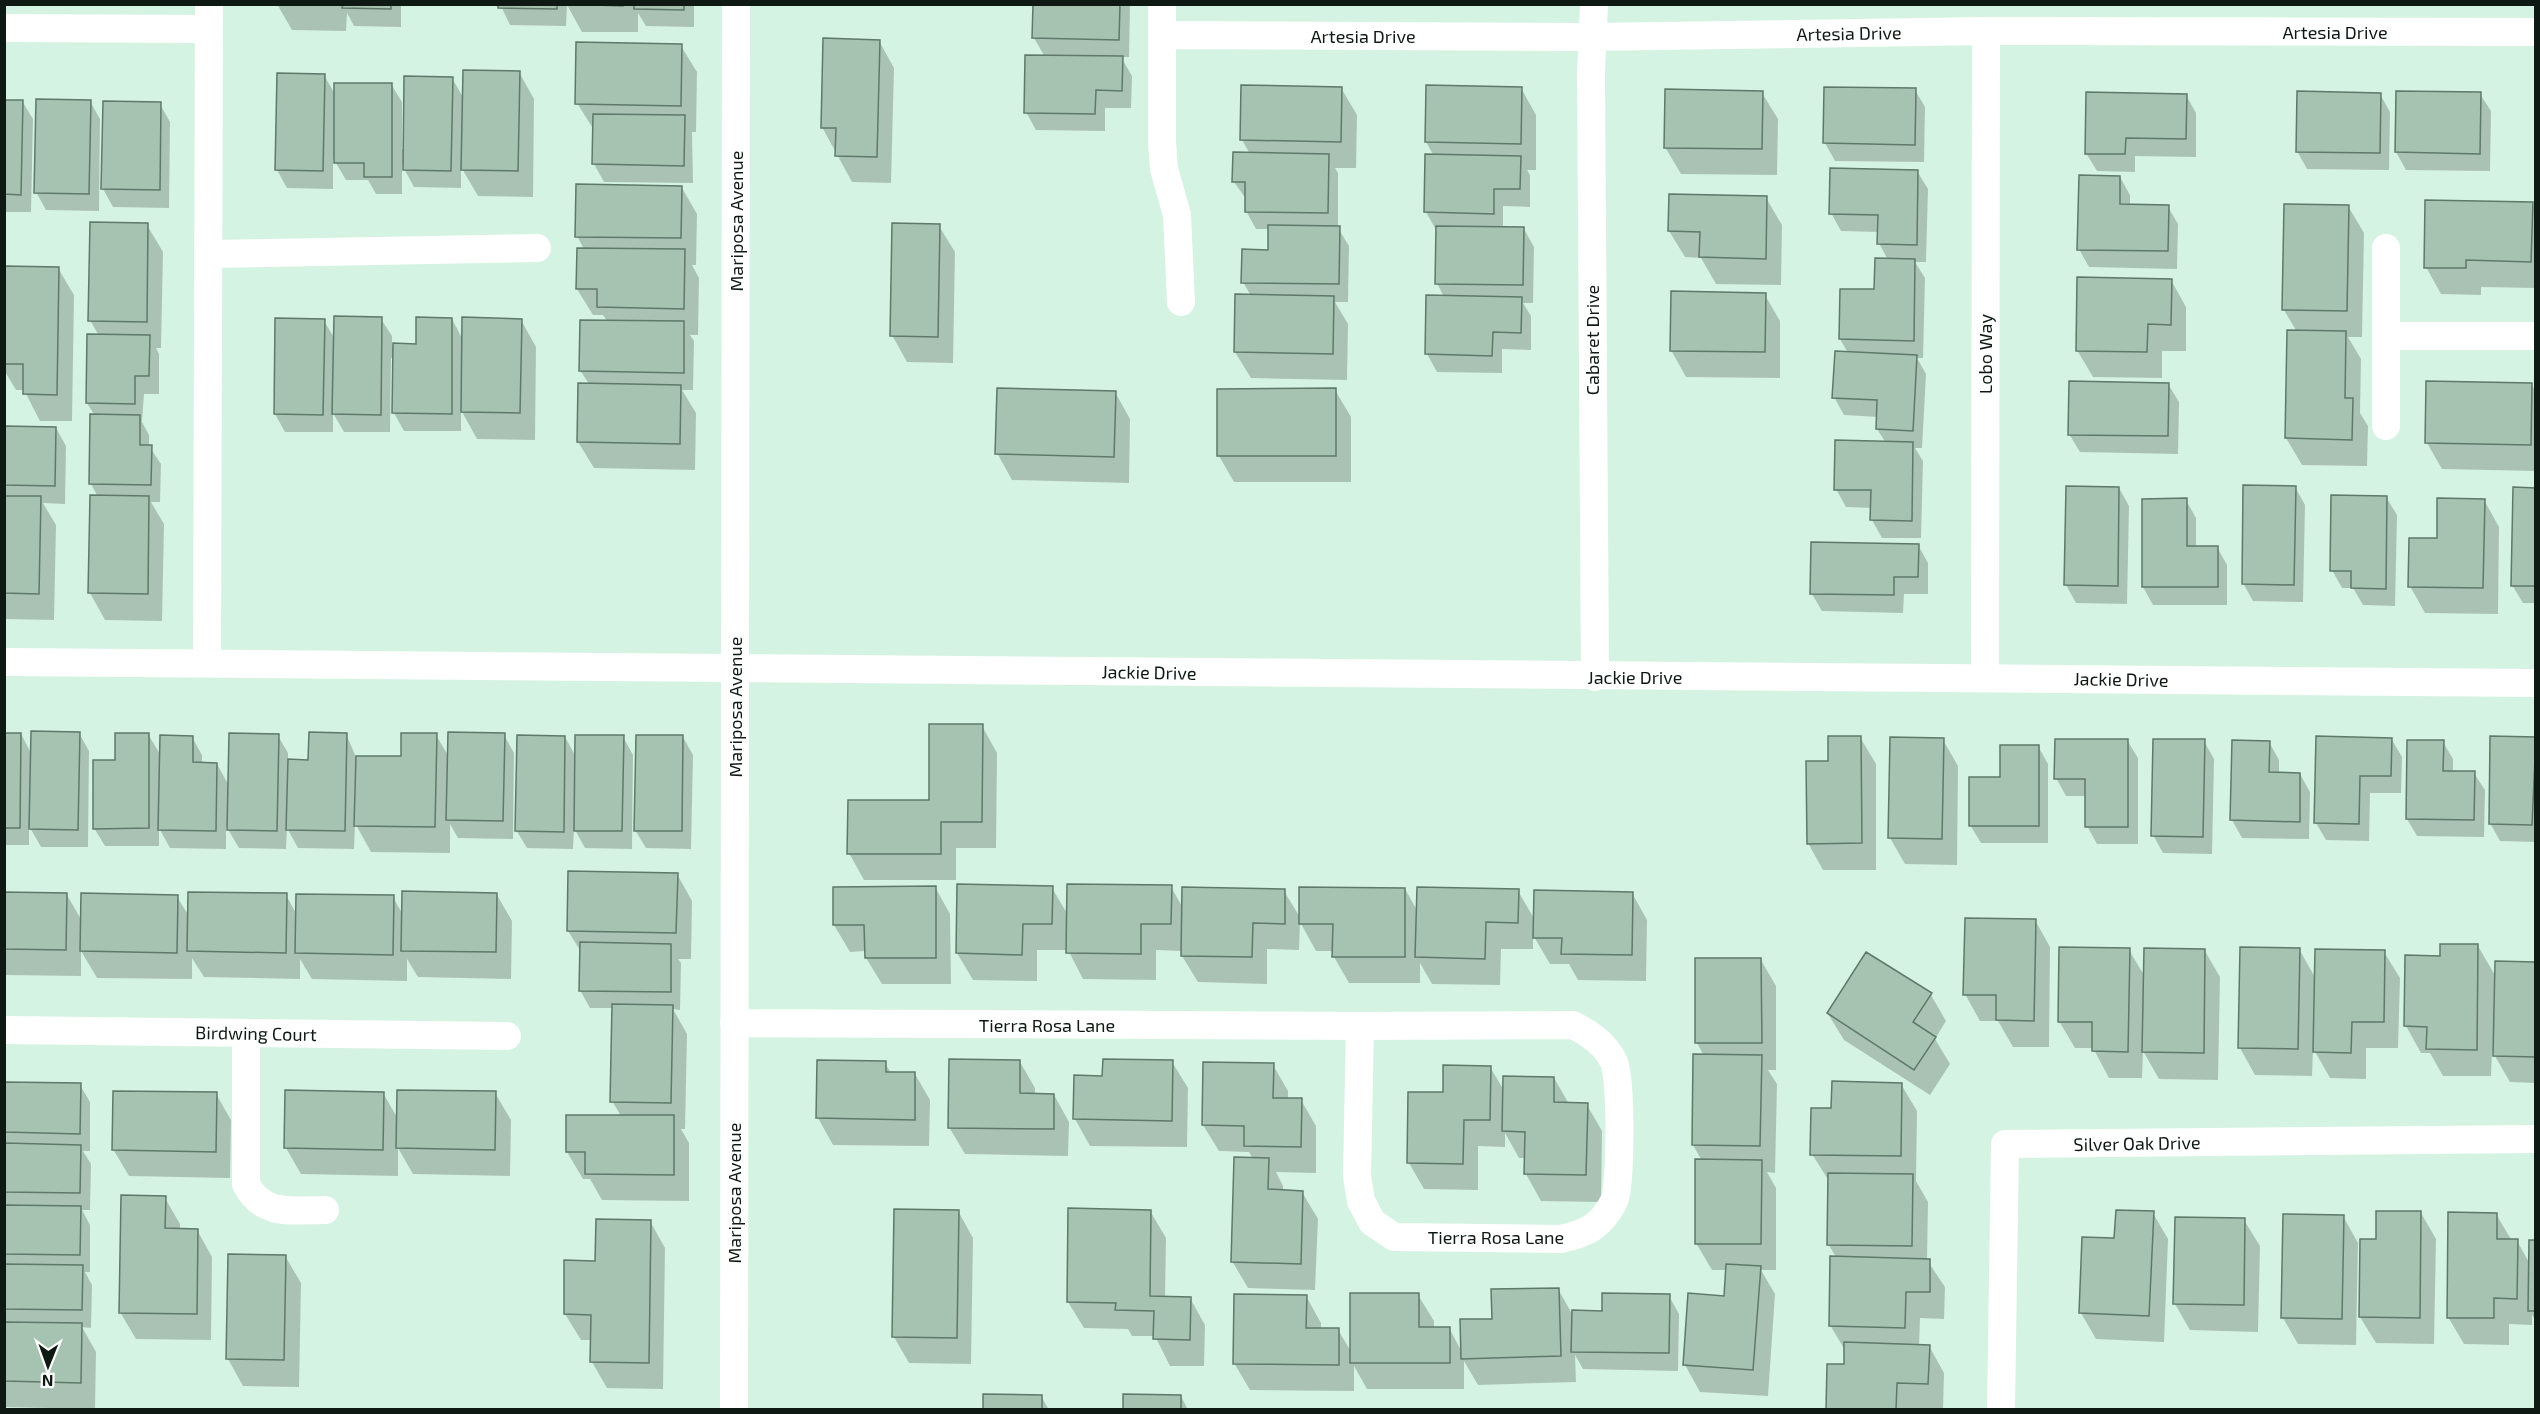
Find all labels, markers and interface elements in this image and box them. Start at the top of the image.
street label: Artesia Drive [1796,21,1902,45]
street label: Artesia Drive [2282,21,2388,43]
street label: Artesia Drive [1310,25,1416,47]
street label: Mariposa Avenue [725,151,747,291]
street label: Cabaret Drive [1581,285,1603,395]
street label: Lobo Way [1974,314,1996,394]
street label: Mariposa Avenue [724,637,746,777]
street label: Jackie Drive [1101,660,1197,684]
street label: Jackie Drive [1588,666,1682,688]
street label: Jackie Drive [2073,667,2169,691]
street label: Tierra Rosa Lane [979,1014,1115,1036]
street label: Birdwing Court [195,1021,317,1045]
street label: Mariposa Avenue [723,1123,745,1263]
street label: Silver Oak Drive [2073,1131,2201,1155]
street label: Tierra Rosa Lane [1428,1226,1564,1248]
north arrow [18,1336,78,1396]
text: N [42,1372,54,1391]

